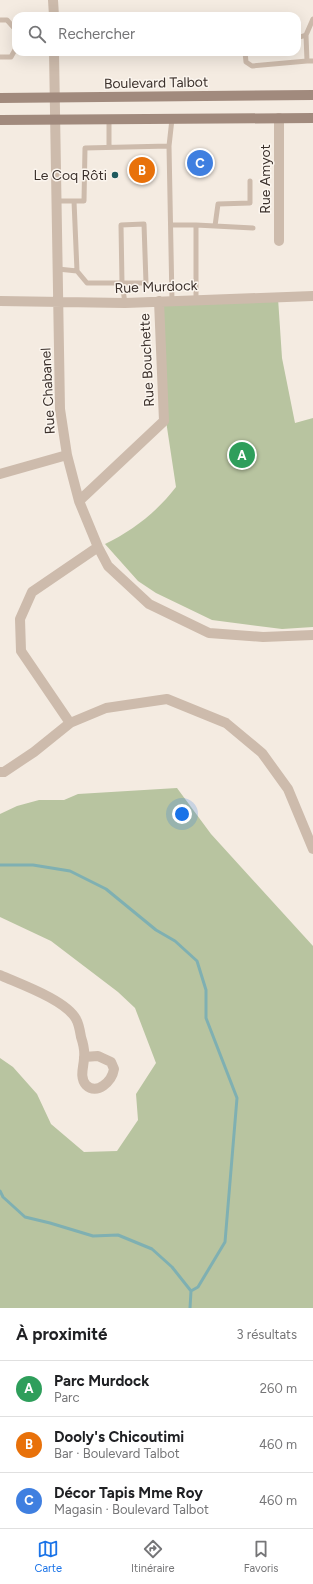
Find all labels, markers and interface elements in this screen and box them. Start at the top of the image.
search box [12,12,301,56]
icon: search [26,23,48,45]
text: Rechercher [58,25,135,43]
street label: Boulevard Talbot [104,74,208,92]
street label: Rue Amyot [257,144,274,214]
pin: C [187,148,213,178]
pin: B [129,155,155,185]
place label: Le Coq Rôti [33,167,107,184]
marker: Le Coq Rôti [110,170,120,180]
street label: Rue Murdock [114,277,198,297]
street label: Rue Bouchette [136,313,158,407]
street label: Rue Chabanel [37,347,59,435]
pin: A [229,440,255,470]
your location [172,804,192,824]
text: À proximité [16,1324,107,1344]
text: 3 résultats [237,1327,297,1342]
text: Parc Murdock [54,1372,149,1390]
text: A [24,1381,34,1396]
text: 260 m [260,1381,297,1396]
text: Parc [54,1390,79,1405]
text: Dooly's Chicoutimi [54,1428,184,1446]
text: B [25,1437,33,1452]
text: 460 m [259,1437,297,1452]
text: Bar · Boulevard Talbot [54,1446,180,1461]
text: Décor Tapis Mme Roy [54,1484,203,1502]
text: C [24,1493,34,1508]
text: 460 m [259,1493,297,1508]
text: Magasin · Boulevard Talbot [54,1502,209,1517]
tab: Carte [35,1538,62,1575]
tab: Itinéraire [131,1538,175,1575]
tab: Favoris [244,1538,278,1575]

